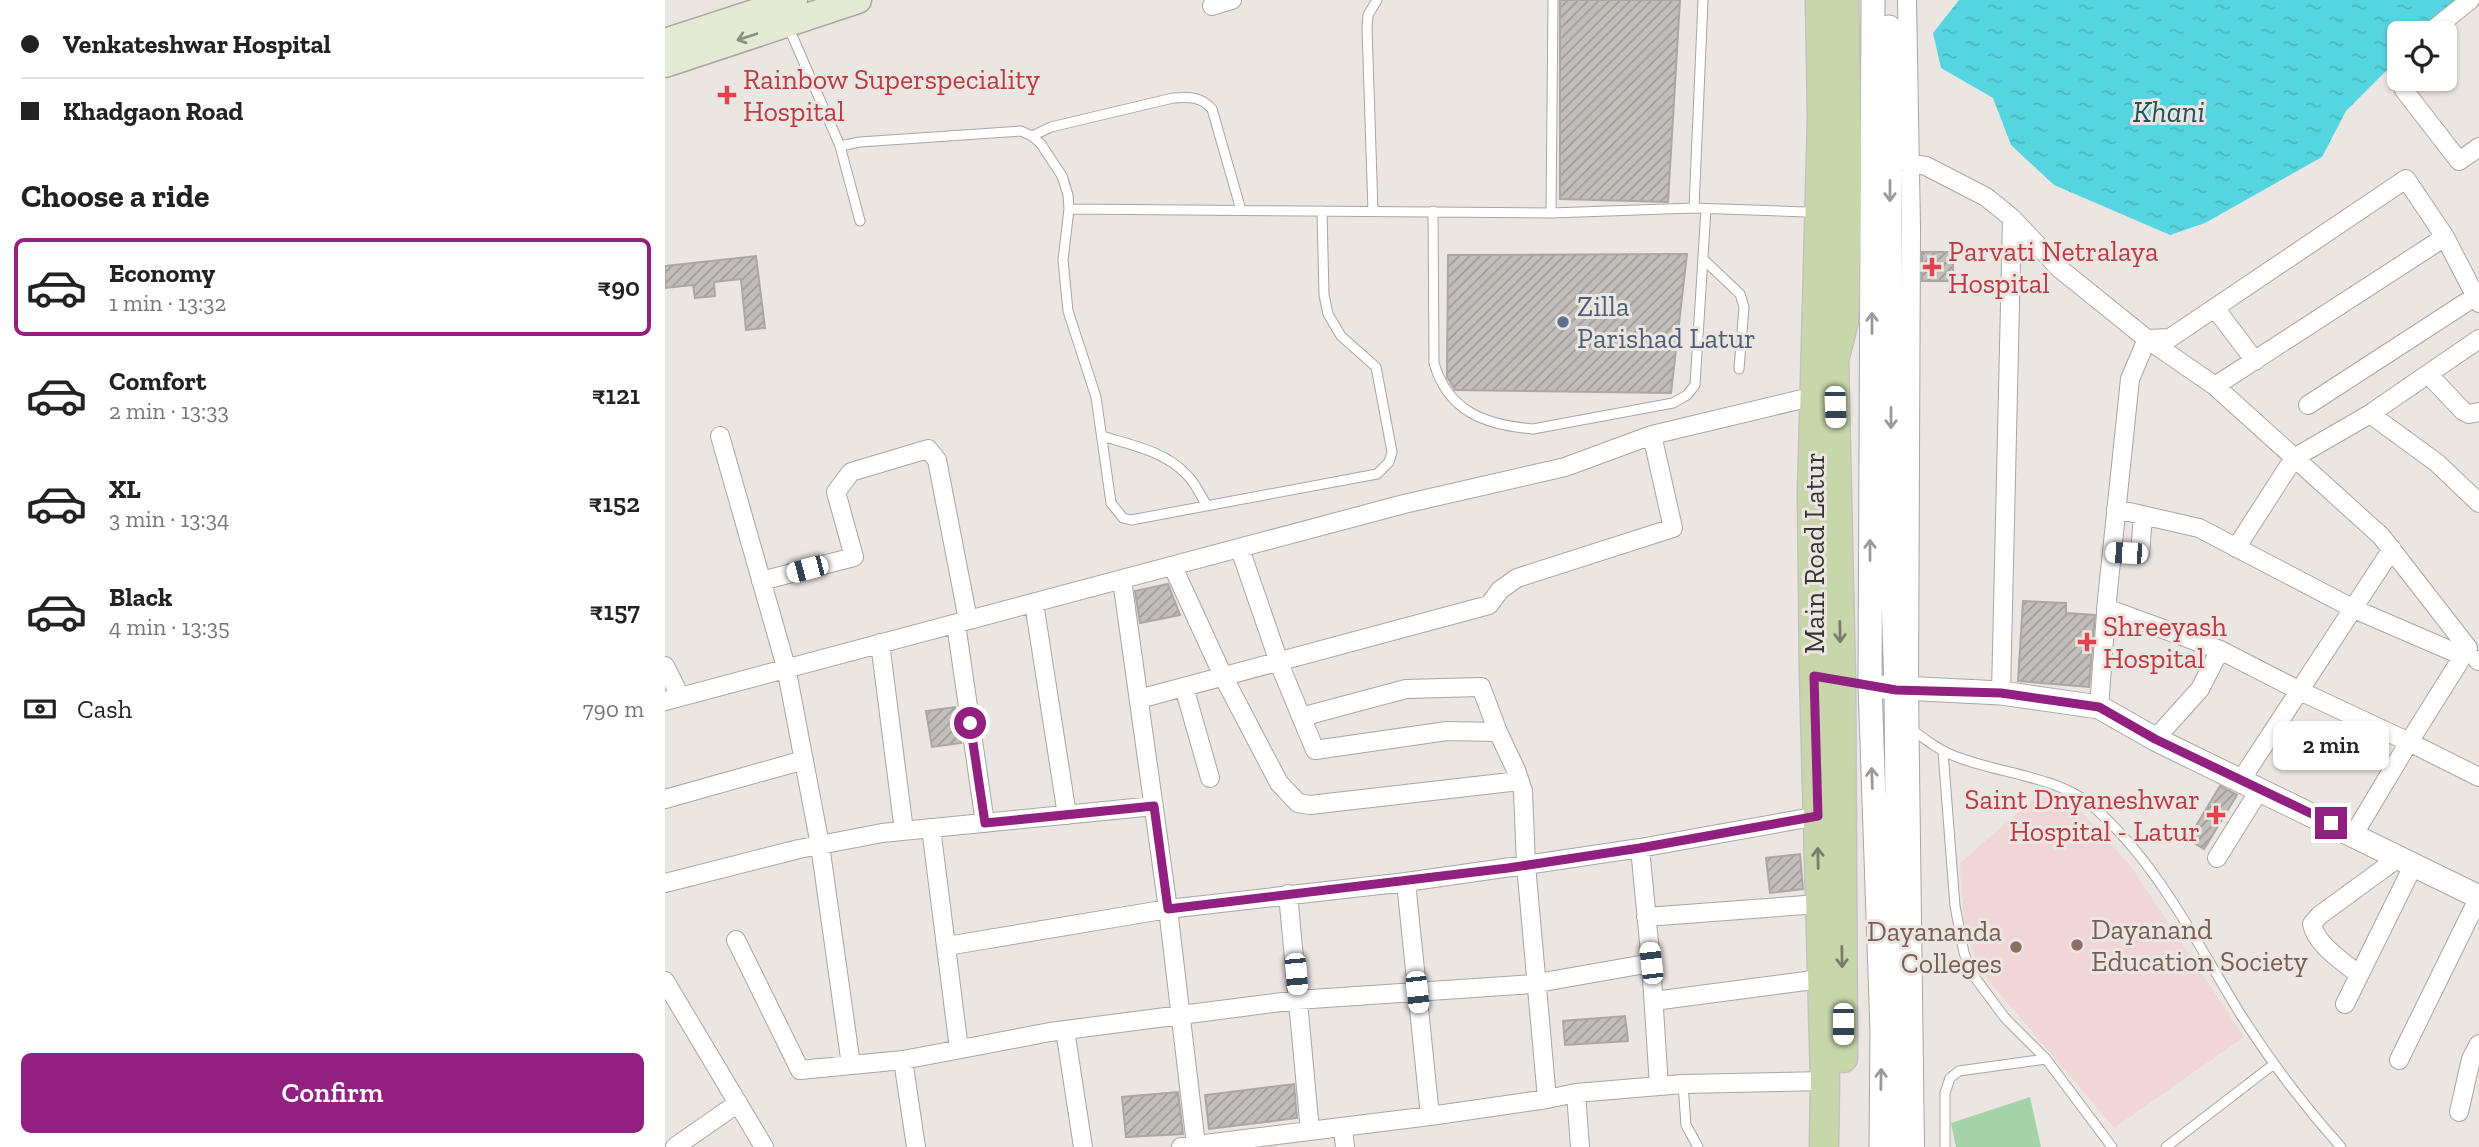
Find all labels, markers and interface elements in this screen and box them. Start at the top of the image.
map controls [2387,21,2457,91]
button: locate [2387,21,2457,91]
text: Venkateshwar Hospital [63,28,331,60]
one-way arrow [736,32,758,44]
place label: Rainbow Superspeciality Hospital [743,63,1041,128]
marker: Rainbow Superspeciality Hospital [717,85,737,105]
water label: Khani [2133,94,2205,130]
text: Khadgaon Road [63,95,243,127]
text: Choose a ride [21,177,209,215]
one-way arrow [1883,179,1897,202]
place label: Parvati Netralaya Hospital [1948,235,2159,300]
icon: car [25,256,88,319]
text: Economy [109,257,215,289]
marker: Parvati Netralaya Hospital [1922,257,1942,277]
text: ₹90 [597,271,640,303]
text: 1 min · 13:32 [109,289,226,317]
place label: Zilla Parishad Latur [1577,290,1756,355]
one-way arrow [1865,312,1879,335]
marker: Zilla Parishad Latur [1555,314,1571,330]
icon: car [25,364,88,427]
text: Comfort [109,365,206,397]
text: ₹121 [592,379,640,411]
car [1824,386,1847,428]
text: 2 min · 13:33 [109,397,229,425]
one-way arrow [1884,406,1898,429]
street label: Main Road Latur [1798,452,1831,654]
icon: car [25,472,88,535]
text: XL [109,473,141,505]
text: ₹152 [588,487,640,519]
text: 3 min · 13:34 [109,505,229,533]
one-way arrow [1863,539,1877,562]
car [2105,542,2148,564]
car [784,553,831,585]
icon: car [25,580,88,643]
text: Black [109,581,172,613]
text: ₹157 [590,595,640,627]
place label: Shreeyash Hospital [2103,610,2227,675]
text: 4 min · 13:35 [109,613,230,641]
one-way arrow [1834,620,1847,643]
marker: Shreeyash Hospital [2077,632,2097,652]
icon: cash [21,690,59,728]
text: Cash [77,693,132,725]
text: 790 m [583,695,644,723]
route start [954,707,986,739]
callout: 2 min [2273,722,2389,770]
text: 2 min [2302,731,2360,759]
one-way arrow [1866,767,1879,790]
place label: Saint Dnyaneshwar Hospital - Latur [1965,783,2200,848]
marker: Saint Dnyaneshwar Hospital - Latur [2206,805,2226,825]
route end [2315,807,2347,839]
one-way arrow [1811,847,1825,870]
place label: Dayanand Education Society [2091,913,2309,978]
place label: Dayananda Colleges [1867,915,2002,980]
marker: Dayanand Education Society [2069,937,2085,953]
marker: Dayananda Colleges [2008,939,2024,955]
car [1639,941,1664,985]
one-way arrow [1835,945,1849,968]
car [1284,952,1309,996]
car [1405,970,1430,1014]
car [1833,1003,1854,1045]
button: Confirm [21,1053,644,1133]
one-way arrow [1874,1068,1888,1091]

